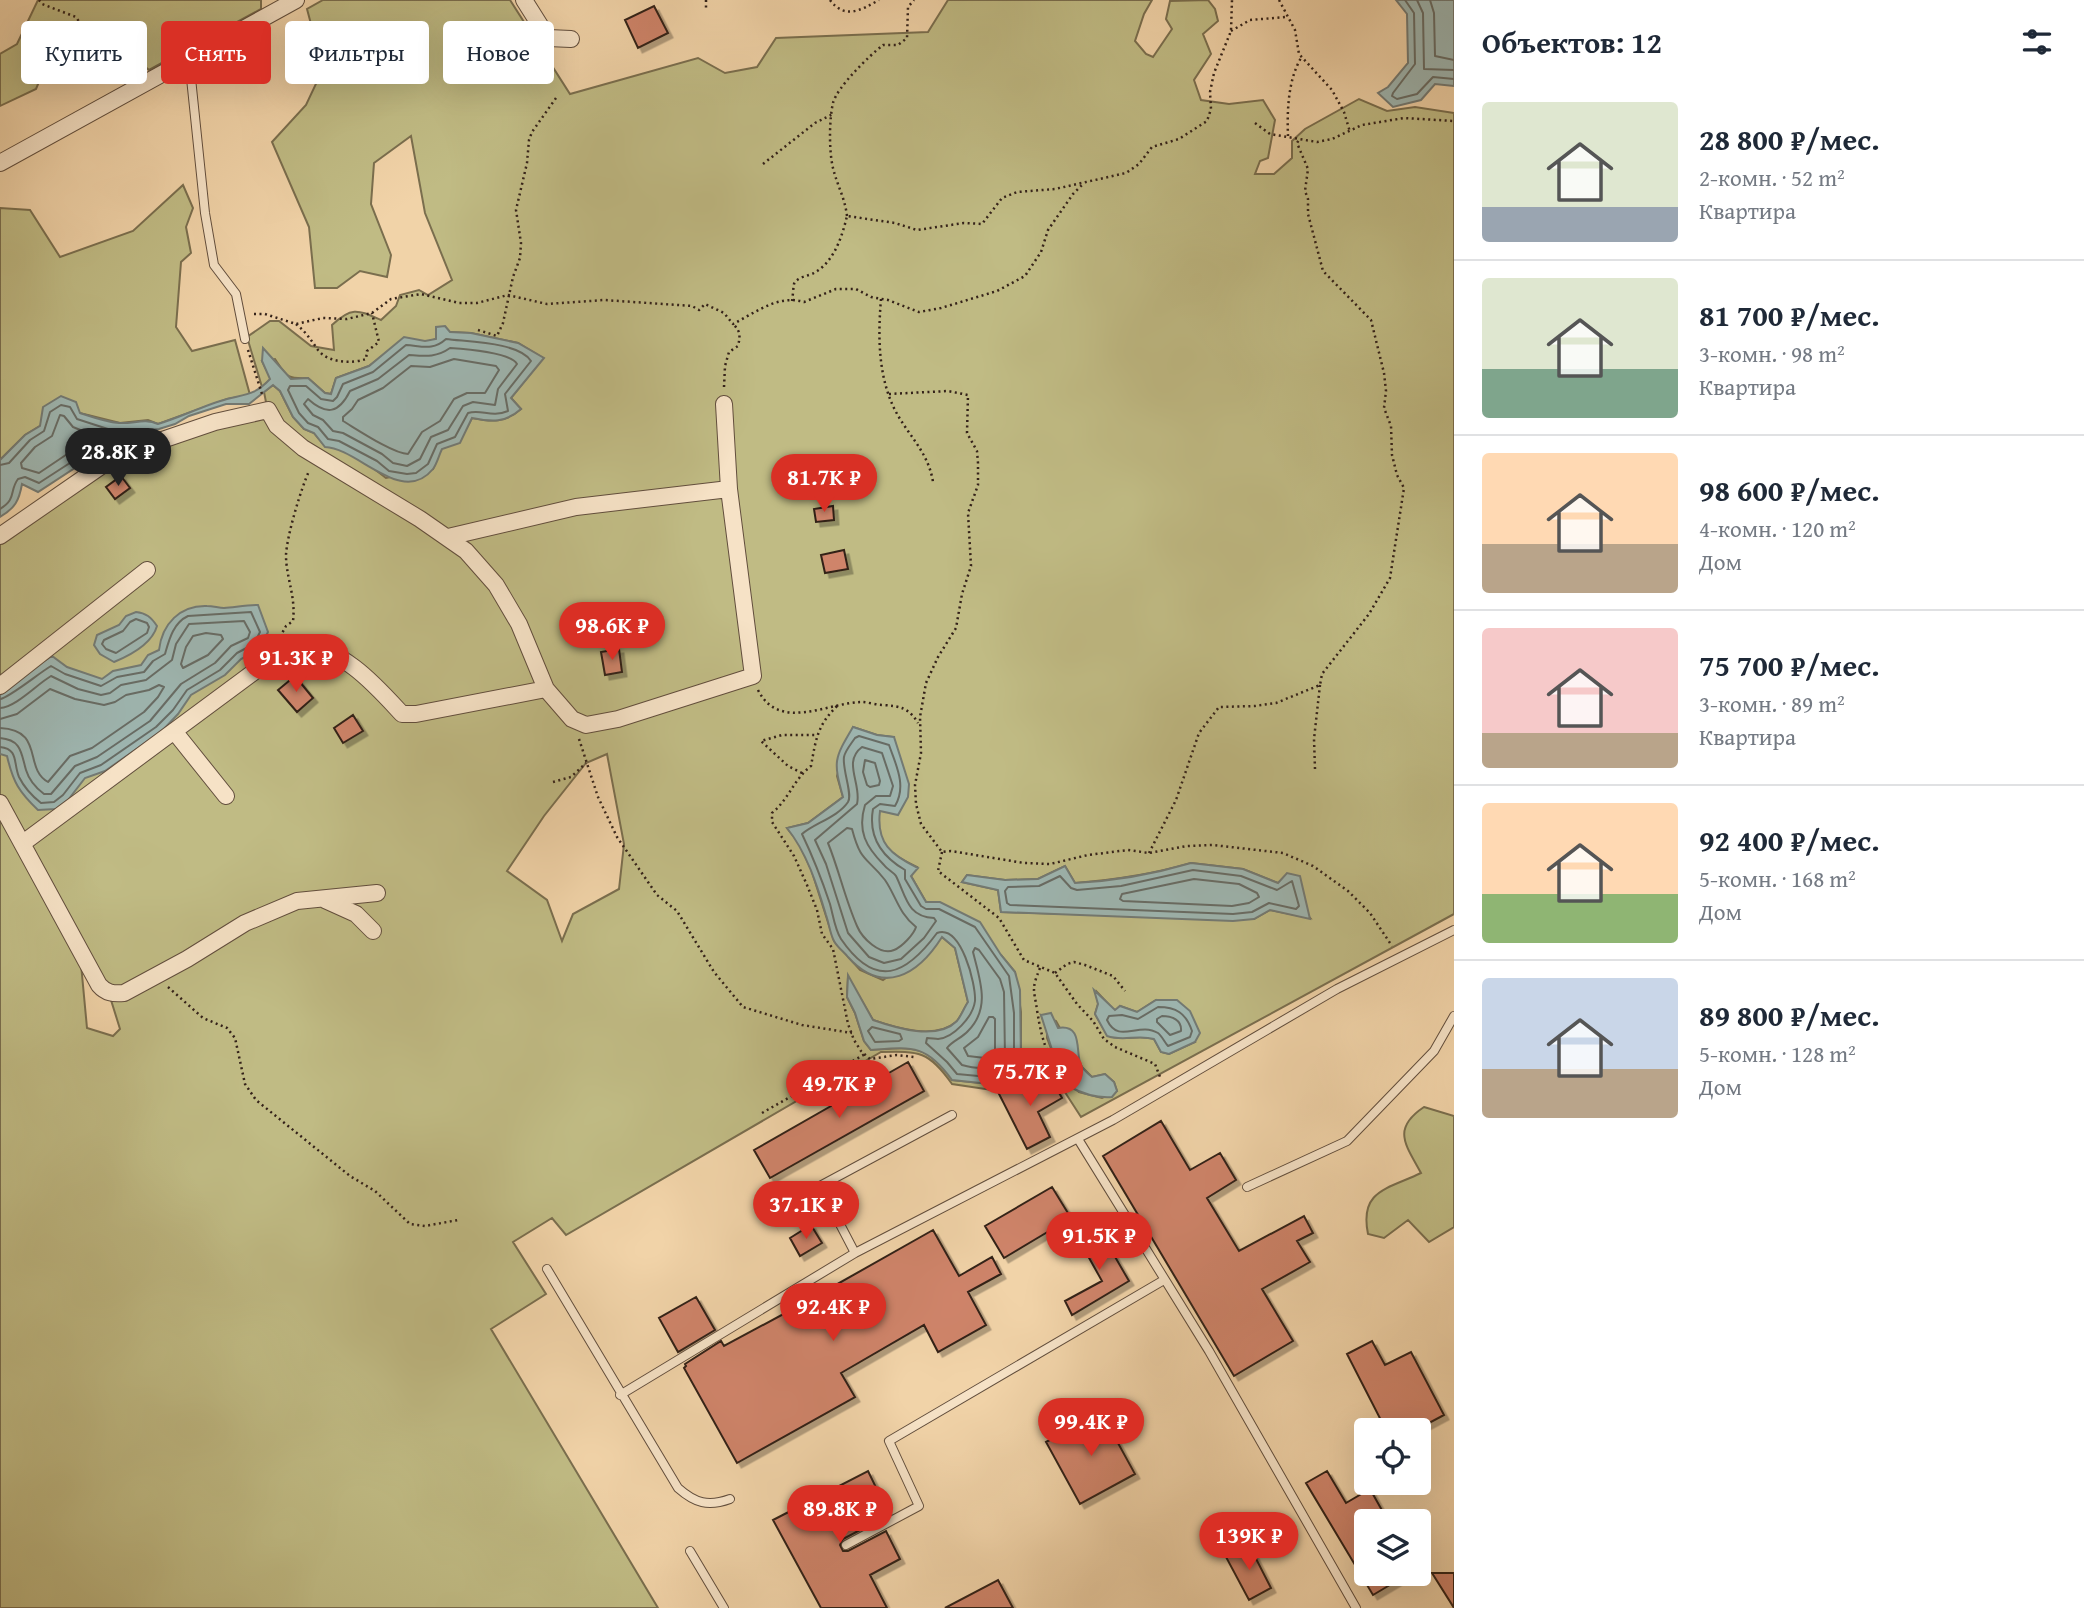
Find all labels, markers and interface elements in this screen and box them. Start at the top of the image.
text: Объектов: 12 [1482,20,1662,64]
chip: Купить [21,21,147,84]
chip: Снять [161,21,271,84]
chip: Фильтры [285,21,429,84]
chip: Новое [443,21,554,84]
icon: filters [2018,23,2056,61]
text: 28 800 ₽/мес. [1699,117,1880,161]
icon: home [1538,130,1622,214]
text: 2-комн. · 52 m² [1699,161,1845,194]
text: Квартира [1699,194,1796,227]
text: 81 700 ₽/мес. [1699,293,1880,337]
icon: home [1538,306,1622,390]
text: 3-комн. · 98 m² [1699,337,1845,370]
text: Квартира [1699,370,1796,403]
pin: 28.8K ₽ [53,428,183,488]
text: 28.8K ₽ [81,434,155,467]
pin: 81.7K ₽ [759,454,889,514]
text: 81.7K ₽ [787,460,861,493]
text: 98 600 ₽/мес. [1699,468,1880,512]
icon: home [1538,481,1622,565]
text: 4-комн. · 120 m² [1699,512,1856,545]
text: Дом [1699,545,1742,578]
pin: 98.6K ₽ [547,602,677,662]
text: 98.6K ₽ [575,608,649,641]
pin: 91.3K ₽ [231,634,361,694]
text: 91.3K ₽ [259,640,333,673]
text: 75 700 ₽/мес. [1699,643,1880,687]
icon: home [1538,656,1622,740]
text: 3-комн. · 89 m² [1699,687,1845,720]
text: Квартира [1699,720,1796,753]
text: 92 400 ₽/мес. [1699,818,1880,862]
icon: home [1538,831,1622,915]
text: 5-комн. · 168 m² [1699,862,1856,895]
text: Дом [1699,895,1742,928]
text: 89 800 ₽/мес. [1699,993,1880,1037]
icon: home [1538,1006,1622,1090]
text: 5-комн. · 128 m² [1699,1037,1856,1070]
pin: 75.7K ₽ [965,1048,1095,1108]
text: 75.7K ₽ [993,1054,1067,1087]
pin: 49.7K ₽ [774,1060,904,1120]
text: 49.7K ₽ [802,1066,876,1099]
text: Дом [1699,1070,1742,1103]
pin: 37.1K ₽ [741,1182,871,1241]
text: 37.1K ₽ [769,1187,843,1220]
pin: 91.5K ₽ [1034,1212,1164,1272]
text: 91.5K ₽ [1062,1218,1136,1251]
pin: 92.4K ₽ [768,1284,898,1343]
text: 92.4K ₽ [796,1289,870,1322]
pin: 99.4K ₽ [1026,1398,1156,1458]
text: 99.4K ₽ [1054,1404,1128,1437]
map controls [1354,1418,1431,1586]
button: locate [1354,1418,1431,1495]
pin: 89.8K ₽ [775,1486,905,1545]
text: 89.8K ₽ [803,1491,877,1524]
button: layers [1354,1509,1431,1586]
pin: 139K ₽ [1192,1512,1306,1572]
text: 139K ₽ [1215,1518,1283,1551]

